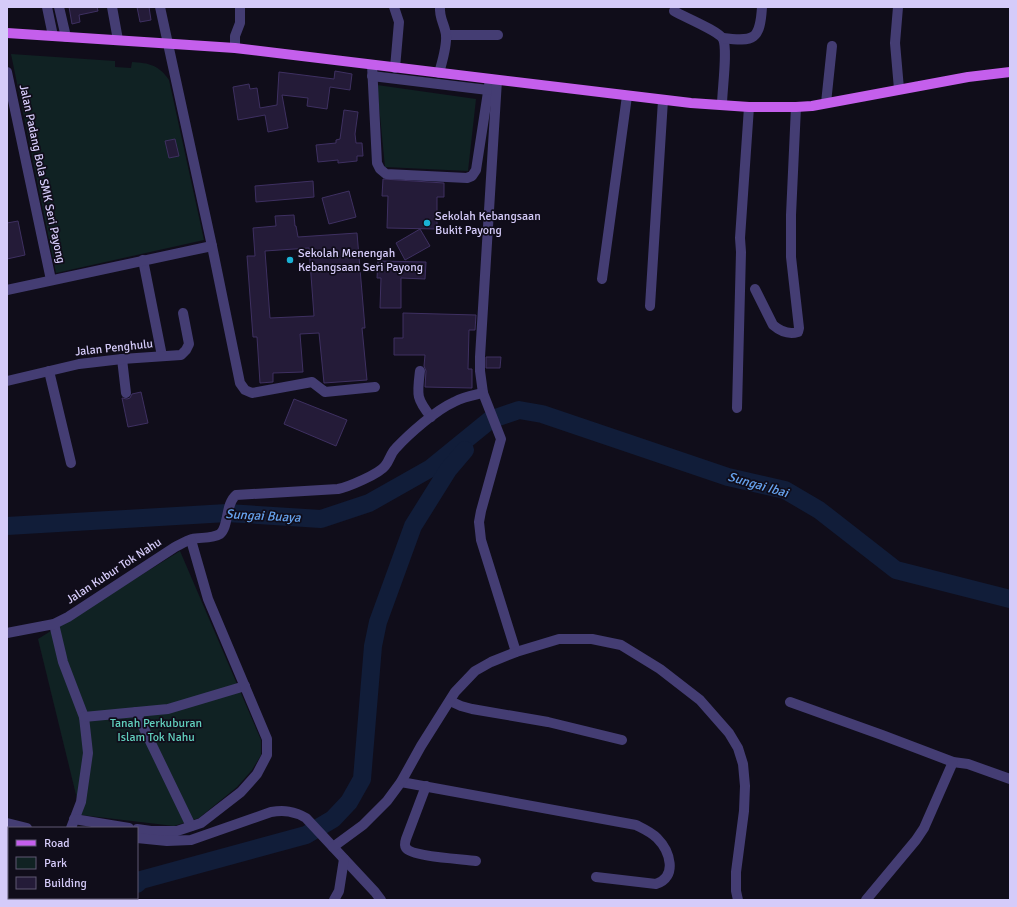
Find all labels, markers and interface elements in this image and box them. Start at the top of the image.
street label: Jalan Padang Bola SMK Seri Payong [16,83,68,265]
place label: Sekolah Kebangsaan Bukit Payong [435,209,541,238]
marker: Sekolah Kebangsaan Bukit Payong [422,218,432,228]
place label: Sekolah Menengah Kebangsaan Seri Payong [298,246,423,275]
marker: Sekolah Menengah Kebangsaan Seri Payong [285,255,295,265]
street label: Jalan Penghulu [74,336,154,360]
water label: Sungai Ibai [726,469,791,502]
water label: Sungai Buaya [225,506,301,526]
street label: Jalan Kubur Tok Nahu [64,535,164,607]
park label: Tanah Perkuburan Islam Tok Nahu [110,716,202,745]
legend [8,827,138,899]
text: Road [44,836,70,851]
text: Park [44,856,67,871]
text: Building [44,876,87,891]

